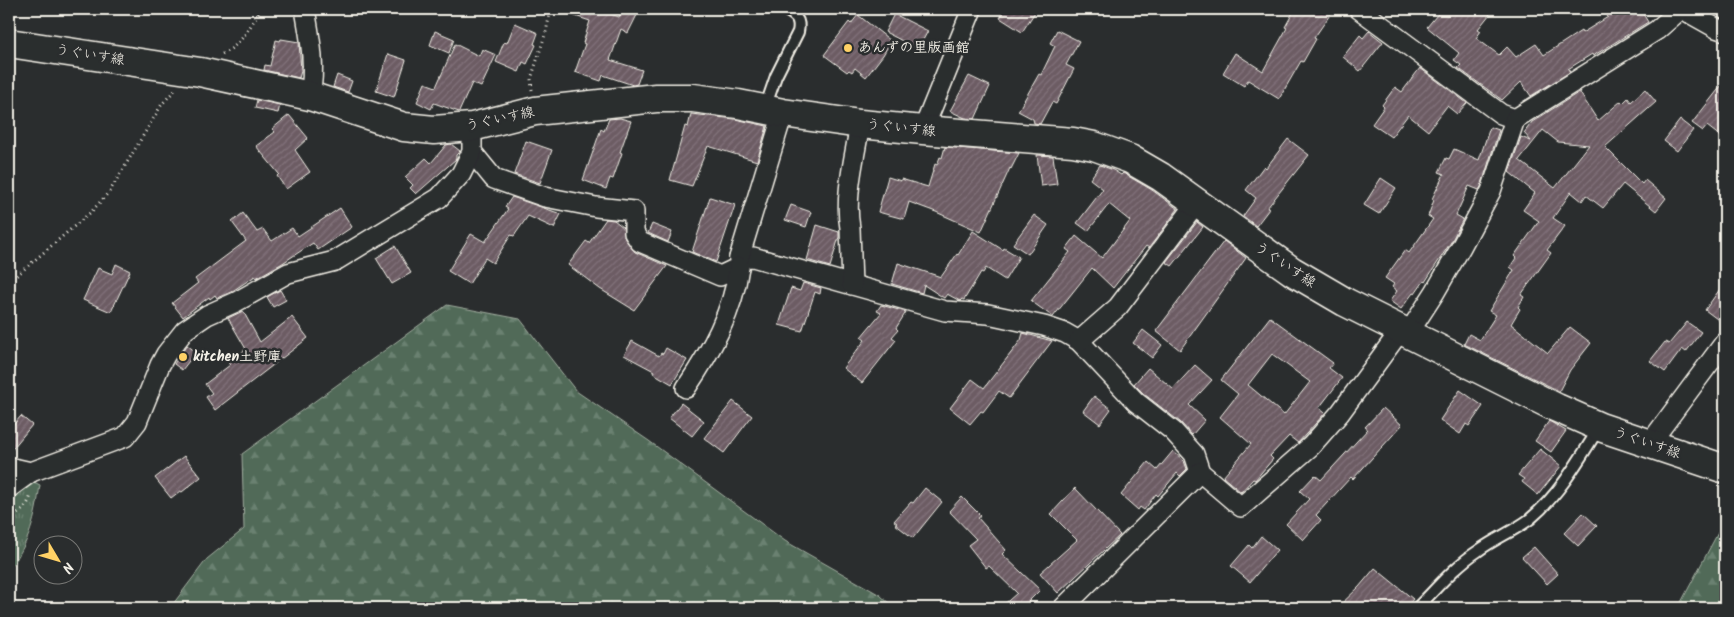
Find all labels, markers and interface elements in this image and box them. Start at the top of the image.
place label: あんずの里版画館 [858,37,969,59]
street label: うぐいす線 [54,39,126,71]
marker: あんずの里版画館 [842,42,854,54]
street label: うぐいす線 [463,101,537,137]
street label: うぐいす線 [865,113,937,143]
street label: うぐいす線 [1250,236,1320,294]
place label: kitchen土野庫 [193,346,281,368]
marker: kitchen土野庫 [177,351,189,363]
street label: うぐいす線 [1610,421,1684,465]
north arrow [32,534,82,584]
text: N [56,557,79,578]

